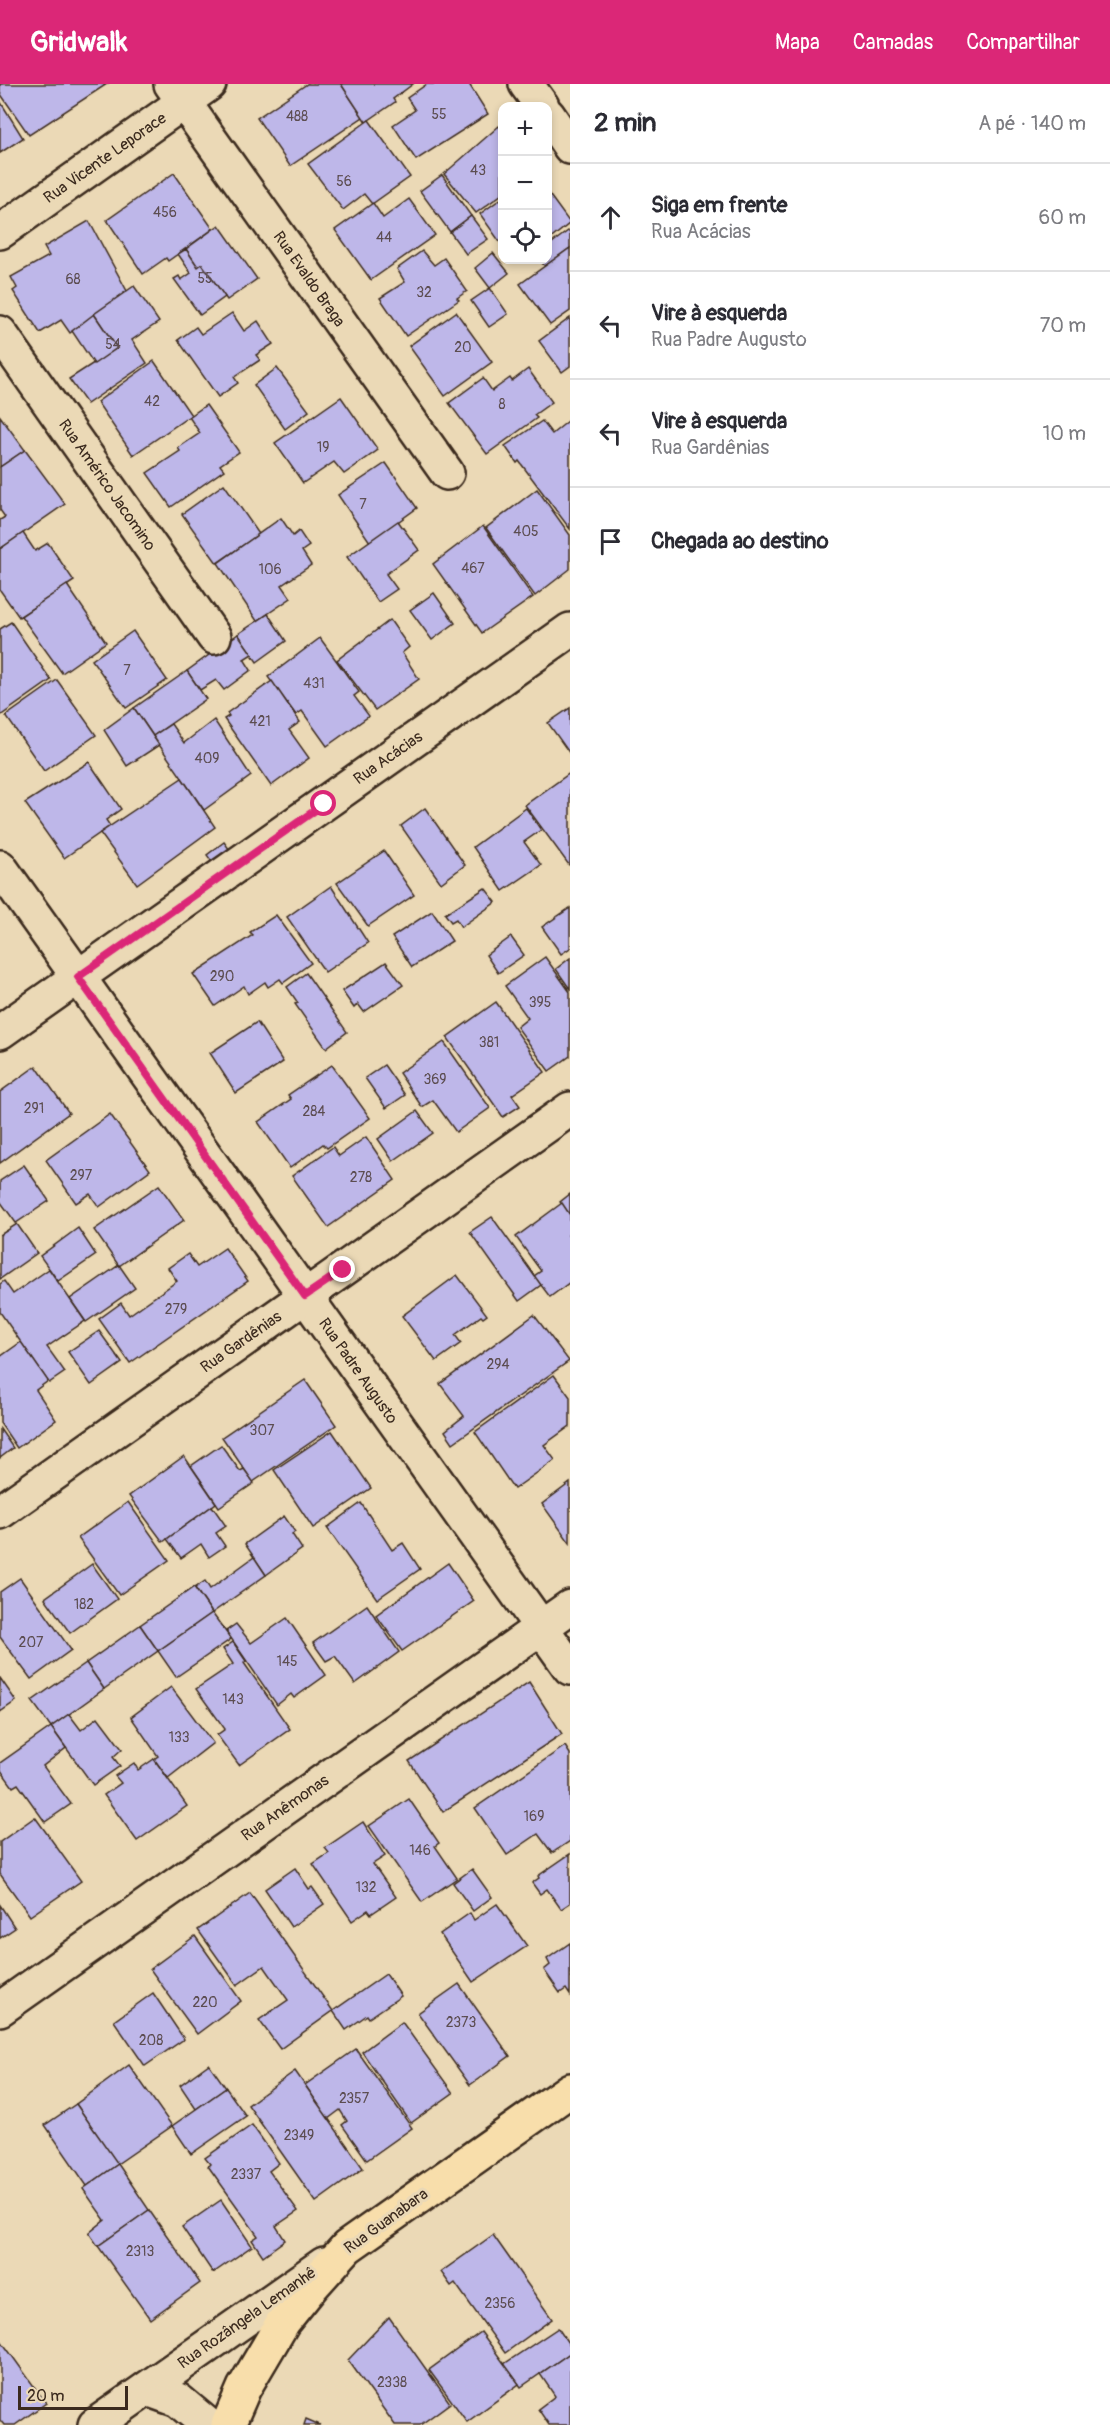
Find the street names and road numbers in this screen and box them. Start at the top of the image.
street label: Rua Vicente Leporace [40,108,170,208]
street label: Rua Evaldo Braga [269,227,349,331]
street label: Rua Américo Jacomino [54,415,160,555]
street label: Rua Acácias [350,727,426,789]
street label: Rua Gardênias [197,1307,285,1377]
street label: Rua Padre Augusto [314,1314,402,1428]
street label: Rua Anêmonas [237,1770,333,1846]
street label: Rua Guanabara [340,2184,432,2258]
street label: Rua Rozângela Lemanhê [174,2263,320,2373]

